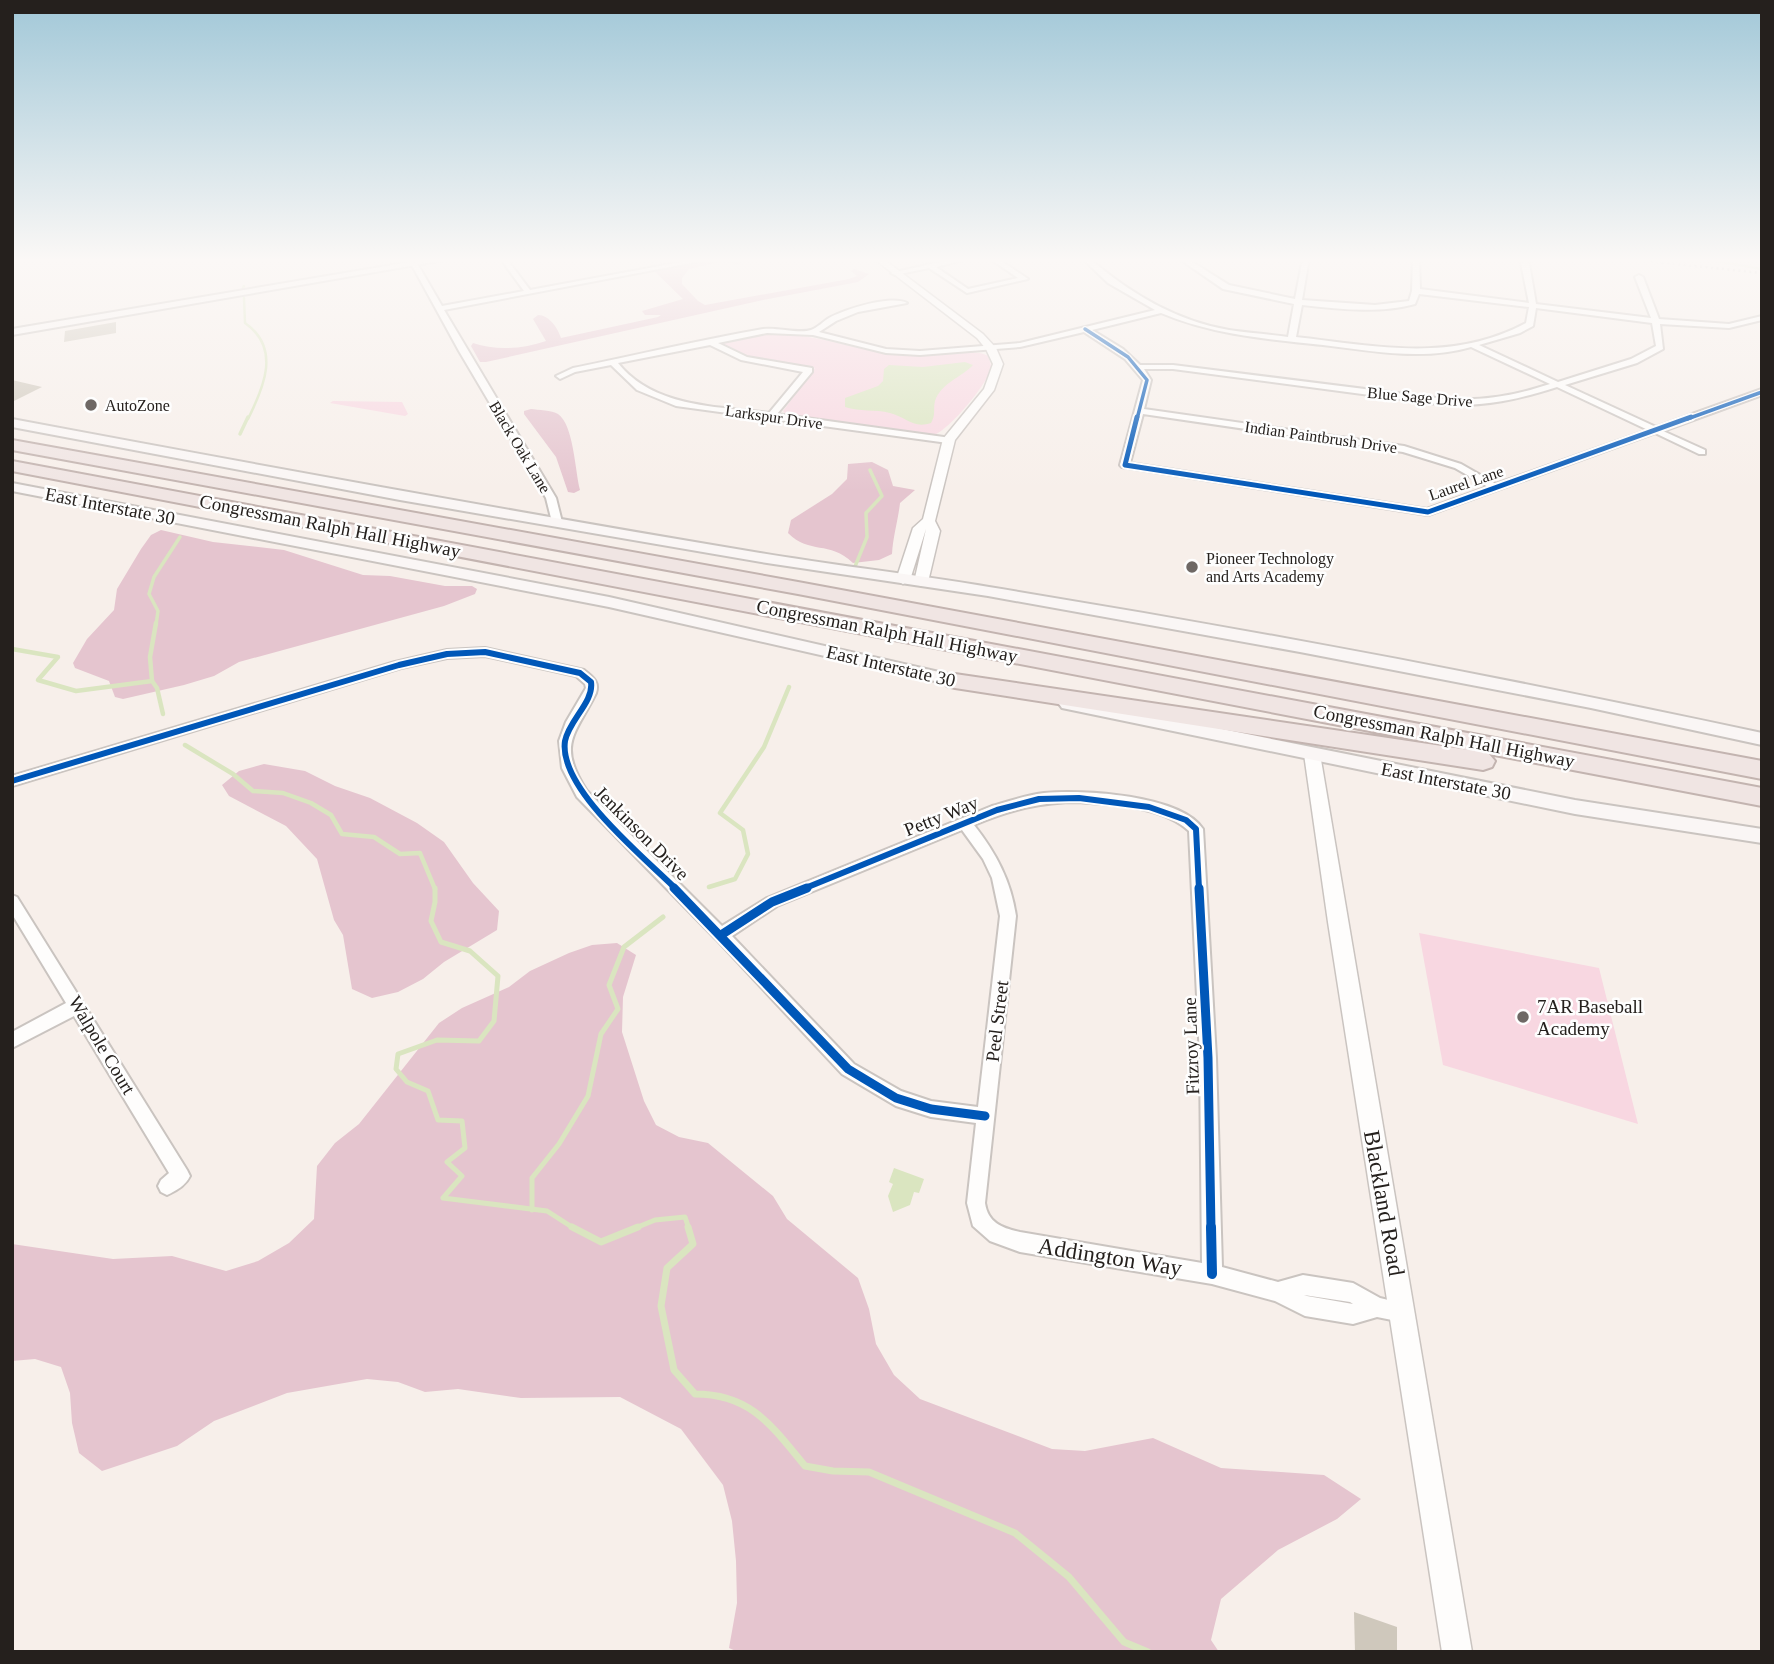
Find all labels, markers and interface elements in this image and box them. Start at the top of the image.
street label: Blue Sage Drive [1366,384,1473,411]
marker: AutoZone [83,397,99,413]
place label: AutoZone [105,397,170,414]
street label: Black Oak Lane [486,398,554,496]
street label: Larkspur Drive [724,402,824,433]
street label: Indian Paintbrush Drive [1244,418,1398,456]
street label: Laurel Lane [1426,462,1506,504]
street label: East Interstate 30 [43,483,177,529]
street label: Congressman Ralph Hall Highway [198,490,463,562]
place label: Pioneer Technology and Arts Academy [1206,550,1334,586]
marker: Pioneer Technology and Arts Academy [1184,559,1200,575]
street label: Congressman Ralph Hall Highway [755,595,1020,667]
street label: East Interstate 30 [824,641,958,691]
street label: Congressman Ralph Hall Highway [1312,700,1577,772]
street label: East Interstate 30 [1379,758,1513,804]
street label: Jenkinson Drive [591,782,693,884]
street label: Petty Way [901,792,981,840]
street label: Peel Street [982,978,1012,1063]
street label: Walpole Court [64,992,140,1099]
place label: 7AR Baseball Academy [1537,996,1643,1039]
street label: Fitzroy Lane [1179,997,1203,1095]
marker: 7AR Baseball Academy [1515,1009,1531,1025]
street label: Blackland Road [1359,1128,1409,1278]
street label: Addington Way [1036,1233,1184,1281]

